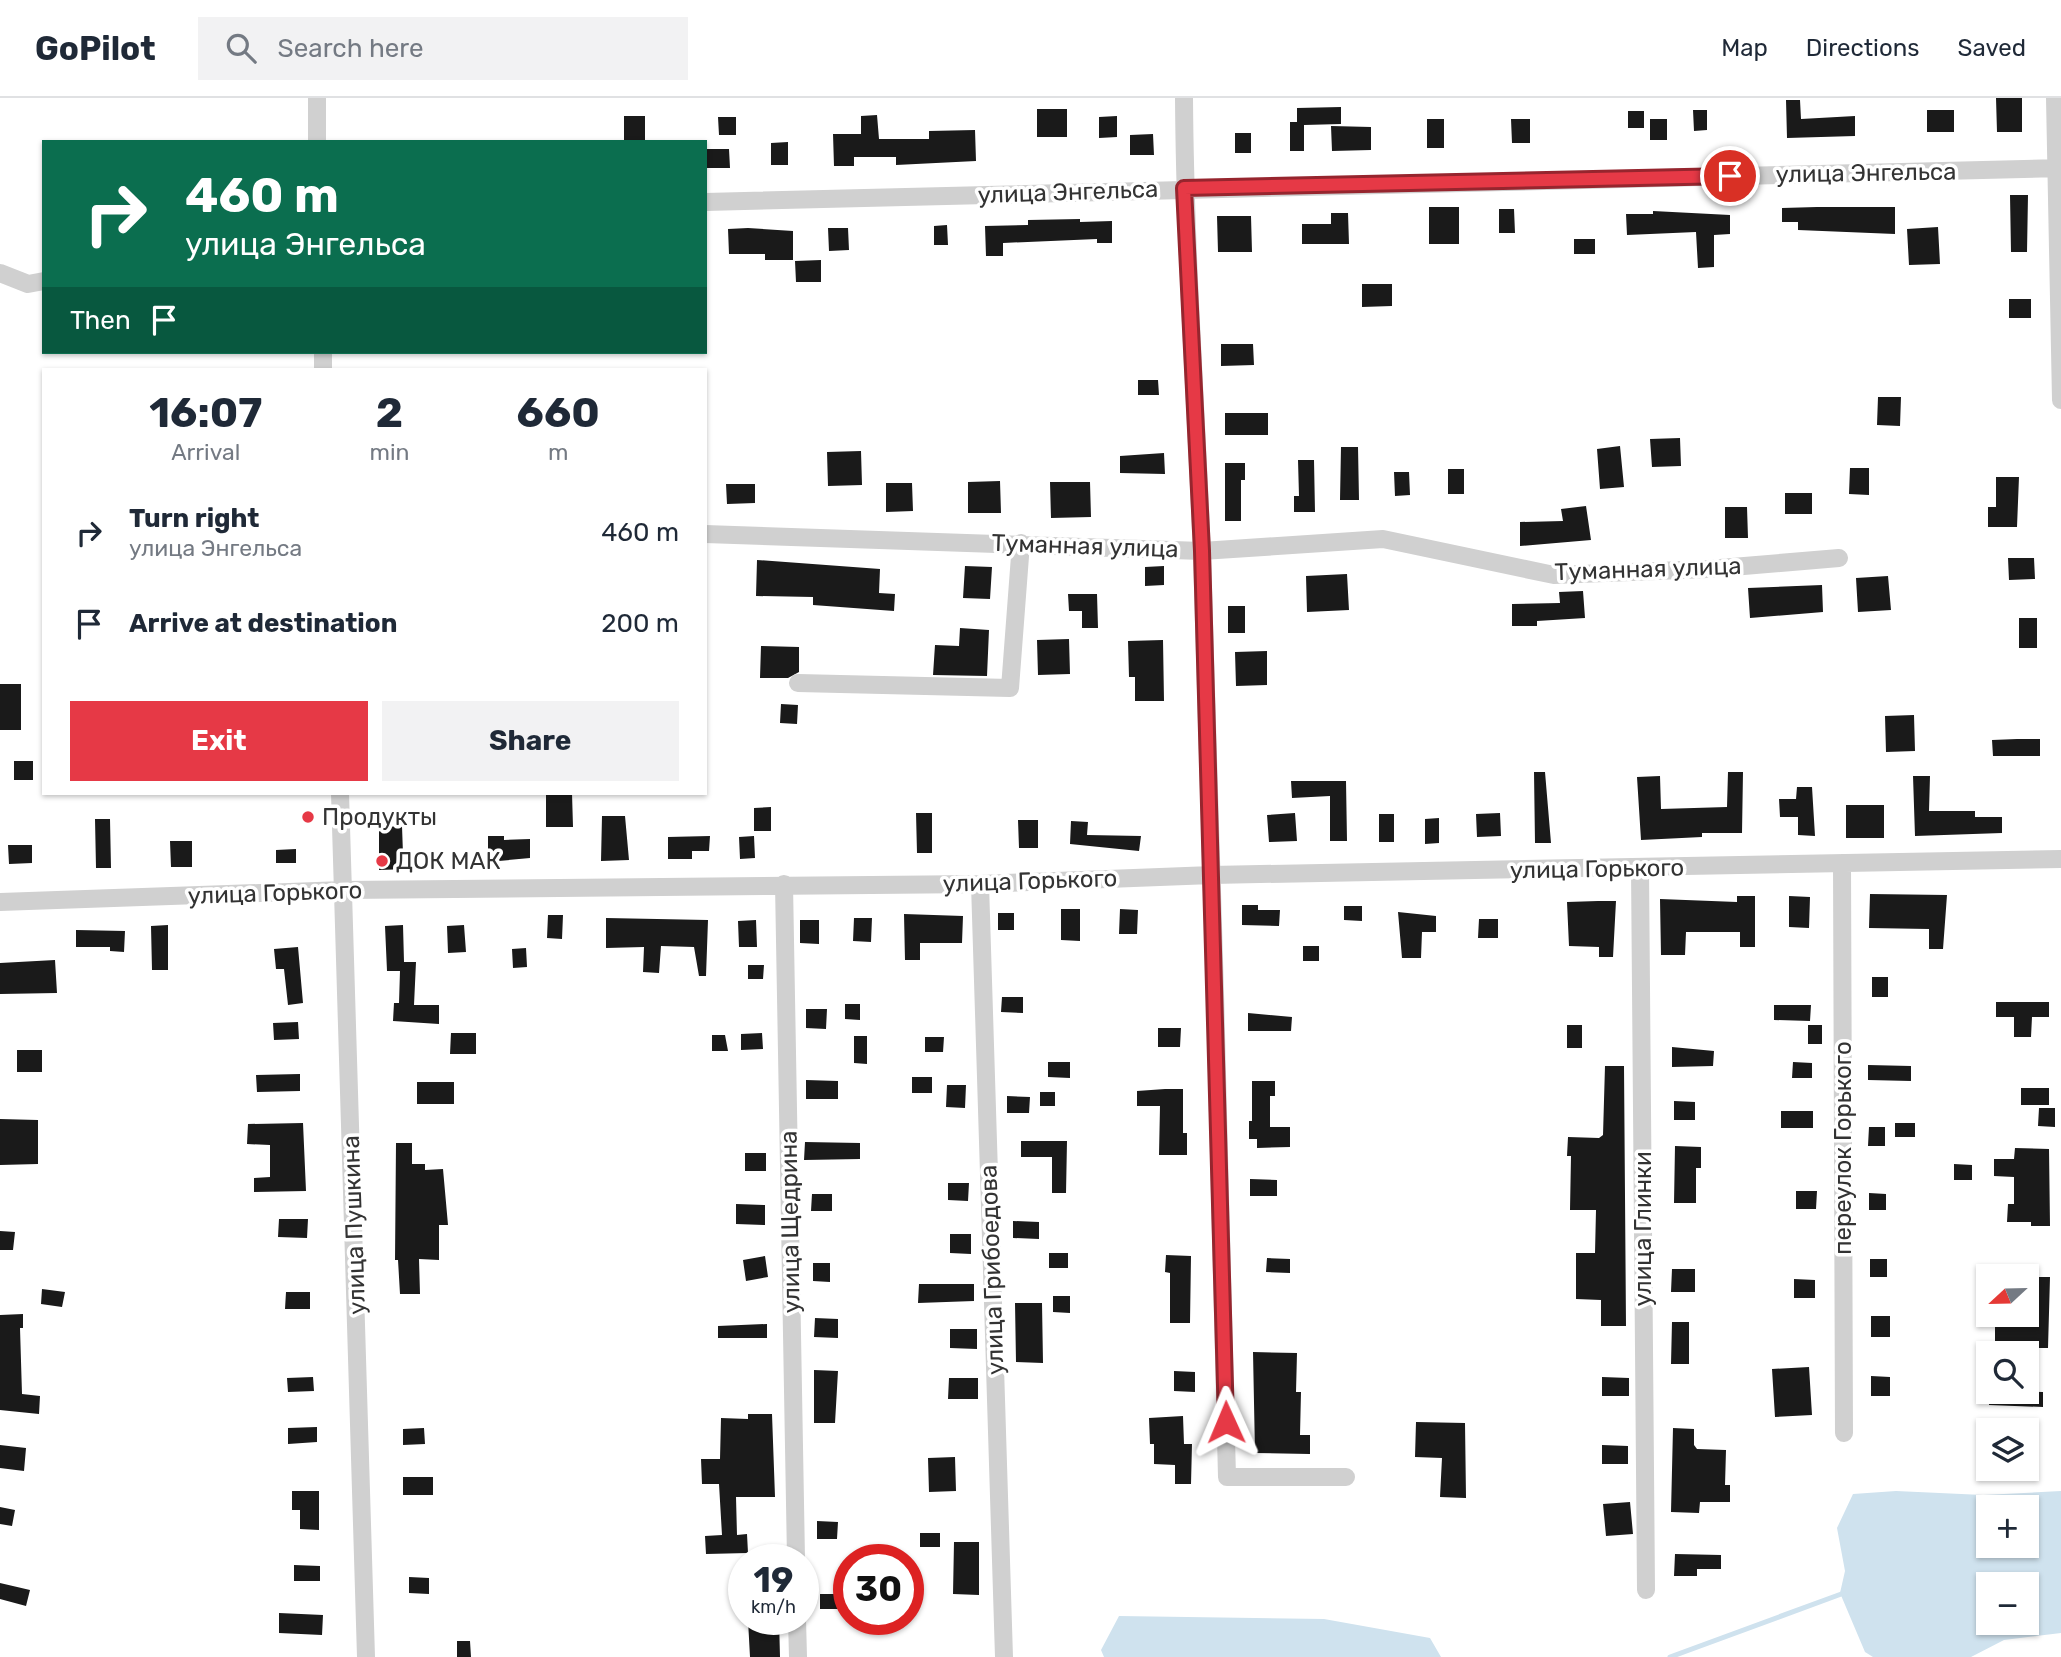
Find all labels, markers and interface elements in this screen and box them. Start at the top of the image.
search box [198,17,688,80]
text: GoPilot [35,29,156,68]
icon: search [222,29,260,67]
text: Search here [278,33,423,64]
text: Map [1721,34,1768,62]
text: Directions [1806,34,1919,62]
text: Saved [1957,34,2026,62]
pin [1700,146,1760,206]
icon: arrive [1711,157,1749,195]
street label: улица Энгельса [1775,157,1957,189]
text: 460 m [185,166,339,224]
icon: right [70,168,161,259]
street label: улица Энгельса [977,175,1159,209]
text: улица Энгельса [185,225,426,263]
icon: arrive [145,301,183,339]
text: Then [70,305,131,336]
text: 16:07 [149,388,262,438]
text: 2 [376,388,403,438]
text: 660 [517,388,600,438]
text: Arrival [171,438,240,466]
text: min [369,438,409,466]
text: m [548,438,568,466]
text: Turn right [129,503,259,534]
icon: right [70,514,108,552]
text: 460 m [601,517,679,548]
street label: Туманная улица [991,529,1179,563]
text: улица Энгельса [129,534,302,562]
street label: Туманная улица [1554,552,1742,586]
icon: arrive [70,605,108,643]
text: Arrive at destination [129,608,397,639]
text: 200 m [601,608,679,639]
button: Exit [70,701,368,781]
button: Share [382,701,679,781]
place label: Продукты [322,803,437,831]
marker: Продукты [300,809,316,825]
place label: ДОК МАК [396,847,501,875]
marker: ДОК МАК [374,853,390,869]
street label: улица Горького [1510,853,1684,885]
street label: улица Горького [942,864,1118,898]
street label: улица Горького [187,876,363,910]
street label: переулок Горького [1829,1041,1857,1255]
street label: улица Щедрина [774,1130,806,1314]
street label: улица Пушкина [337,1135,371,1315]
street label: улица Глинки [1629,1151,1657,1307]
street label: улица Грибоедова [974,1164,1010,1376]
north arrow [1976,1264,2039,1326]
map controls [1976,1264,2039,1635]
button: search [1976,1341,2039,1404]
position arrow [1189,1385,1263,1459]
button: layers [1976,1418,2039,1481]
button: + [1976,1495,2039,1558]
speed limit sign: 30 [833,1544,924,1635]
text: 19 [754,1559,793,1601]
button: − [1976,1572,2039,1635]
text: km/h [751,1596,796,1618]

